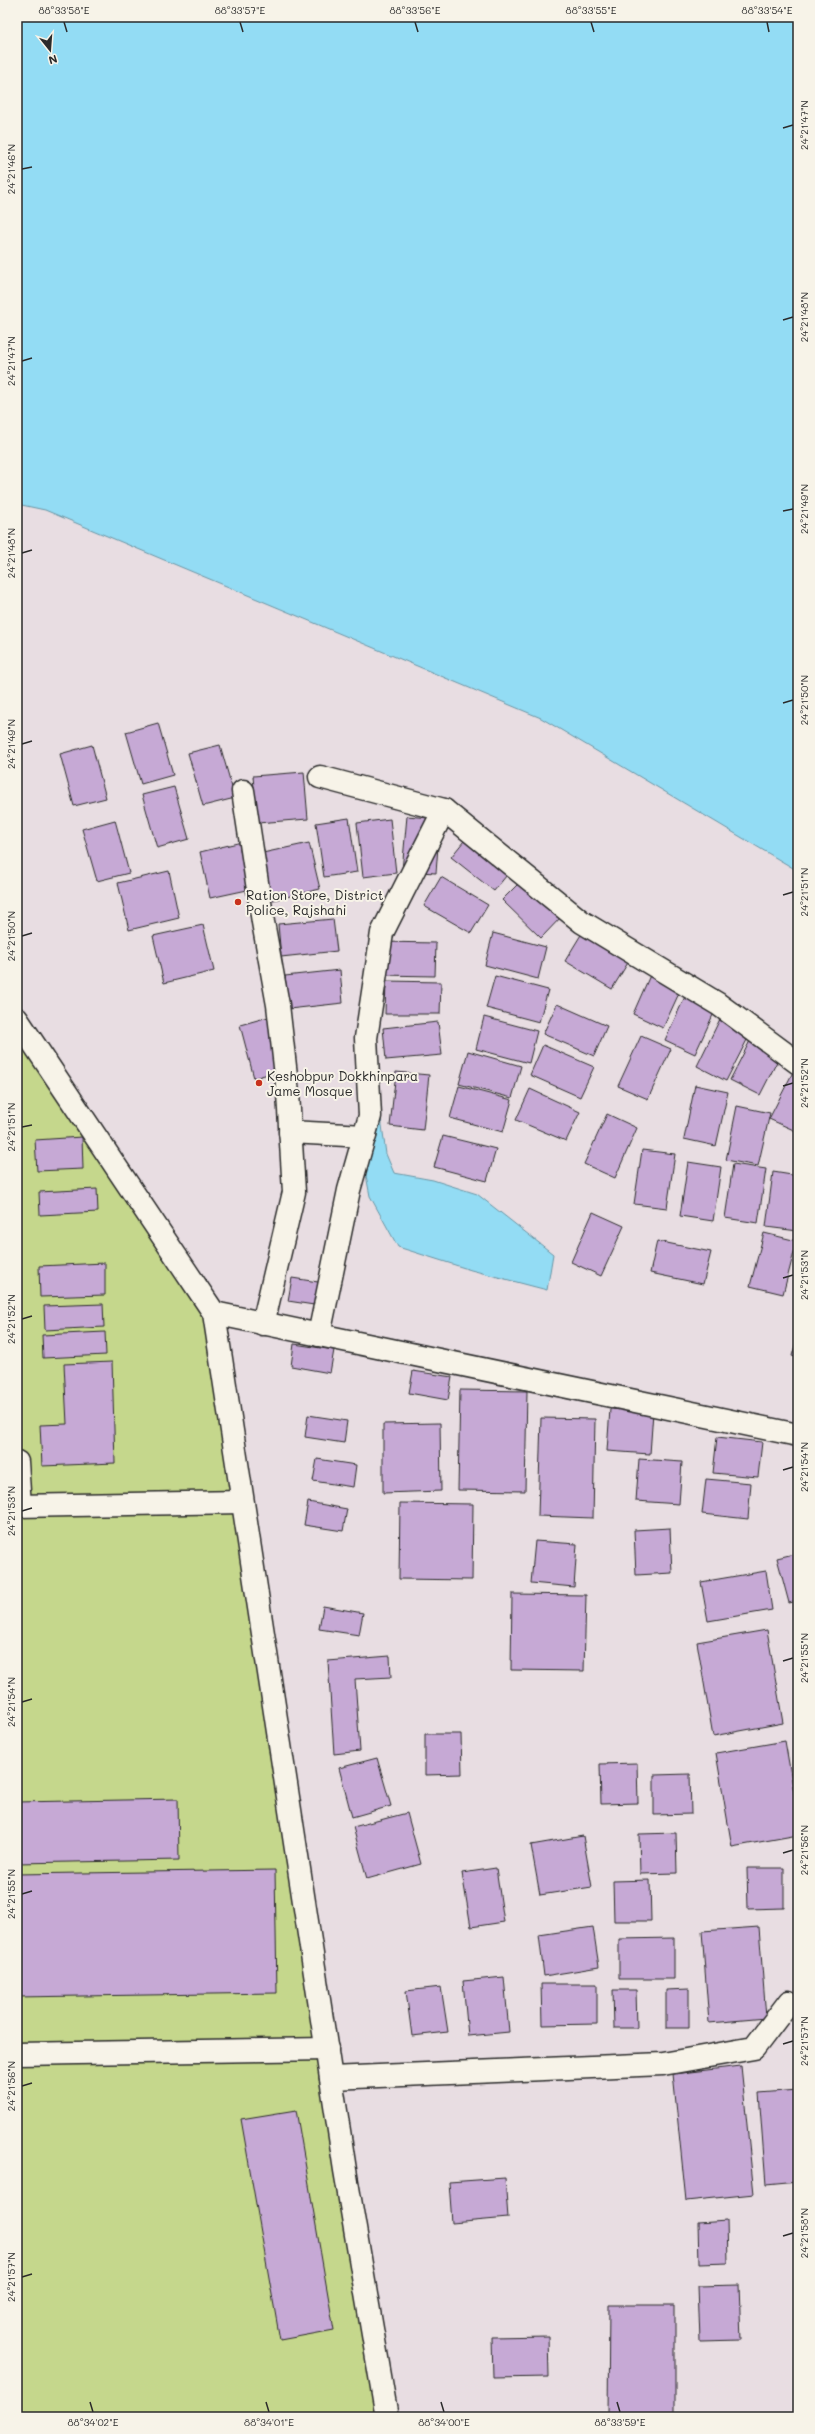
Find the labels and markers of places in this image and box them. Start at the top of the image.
place label: Ration Store, District Police, Rajshahi [246,886,384,918]
marker: Ration Store, District Police, Rajshahi [233,897,243,907]
place label: Keshobpur Dokkhinpara Jame Mosque [267,1067,418,1099]
marker: Keshobpur Dokkhinpara Jame Mosque [254,1078,264,1088]

